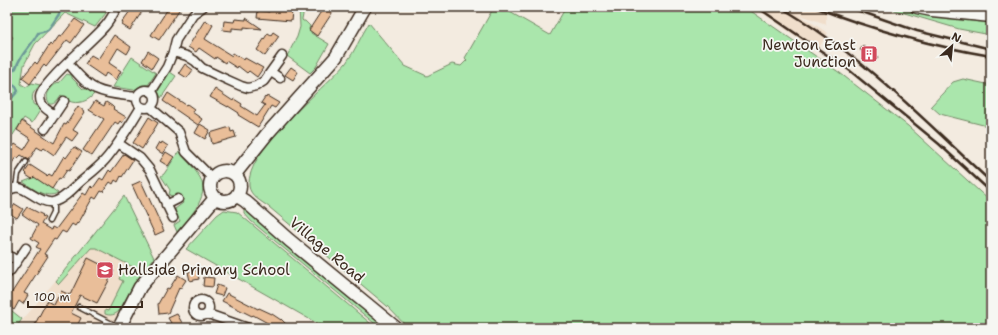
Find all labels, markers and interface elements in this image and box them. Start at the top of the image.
north arrow [932,26,972,66]
text: N [949,29,964,46]
place label: Newton East Junction [762,35,856,72]
building icon: Newton East Junction [859,44,879,64]
street label: Village Road [285,213,369,288]
school or university icon: Hallside Primary School [95,260,115,280]
place label: Hallside Primary School [118,260,290,280]
scale bar [28,283,142,309]
text: 100 m [34,289,70,305]

